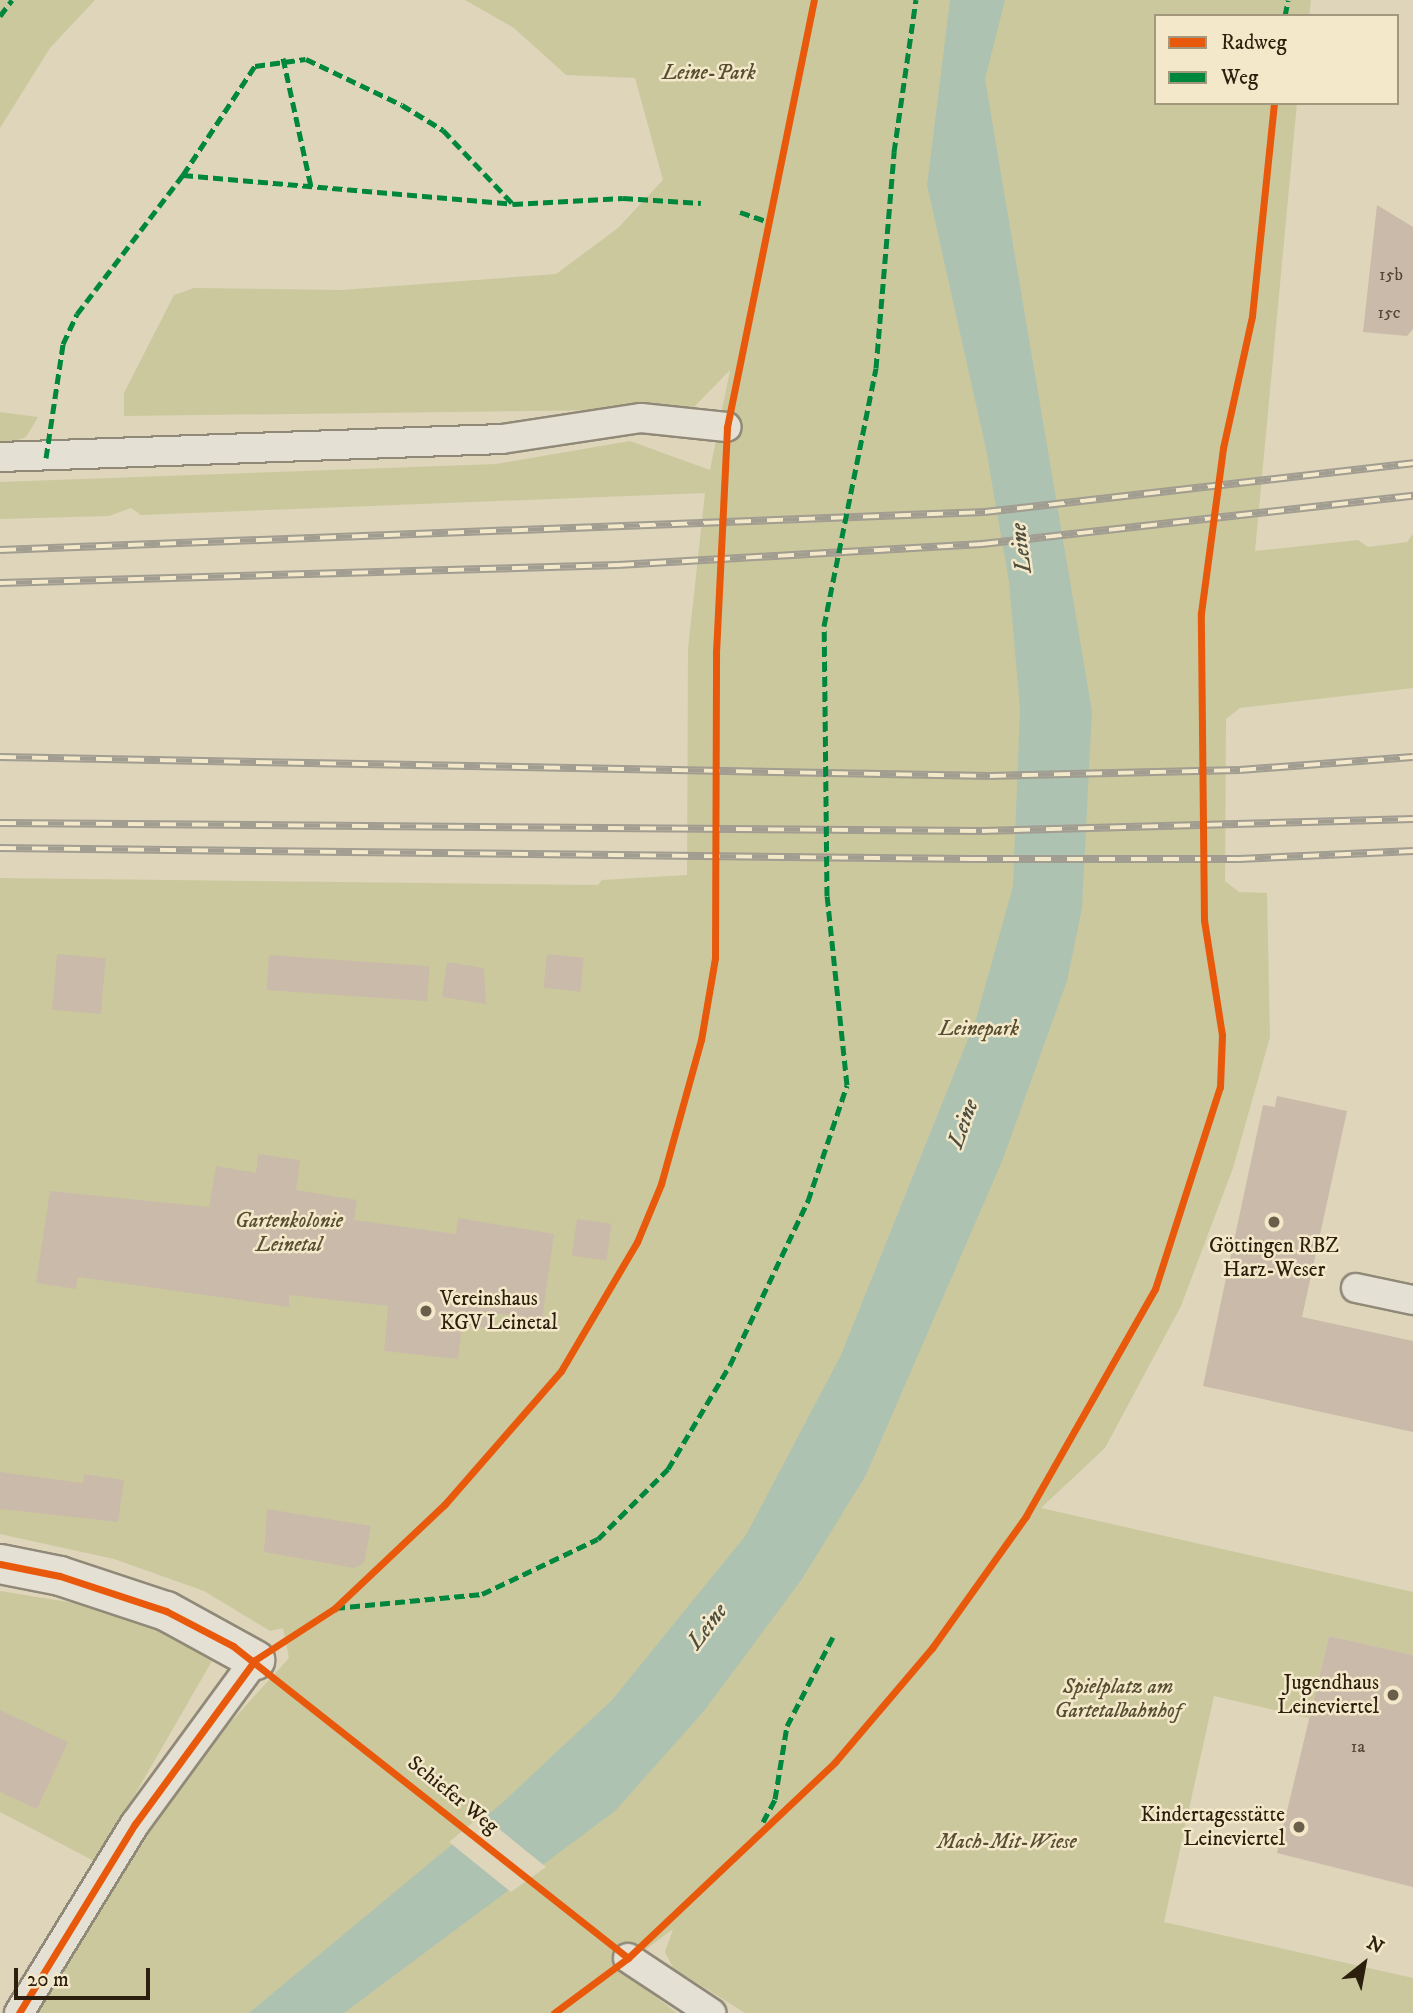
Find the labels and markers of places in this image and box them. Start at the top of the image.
marker: Göttingen RBZ Harz-Weser [1266,1214,1282,1230]
place label: Göttingen RBZ Harz-Weser [1209,1233,1339,1283]
place label: Vereinshaus KGV Leinetal [440,1286,558,1336]
marker: Vereinshaus KGV Leinetal [418,1303,434,1319]
place label: Jugendhaus Leineviertel [1277,1670,1379,1720]
marker: Jugendhaus Leineviertel [1385,1687,1401,1703]
place label: Kindertagesstätte Leineviertel [1141,1802,1285,1852]
marker: Kindertagesstätte Leineviertel [1291,1819,1307,1835]

